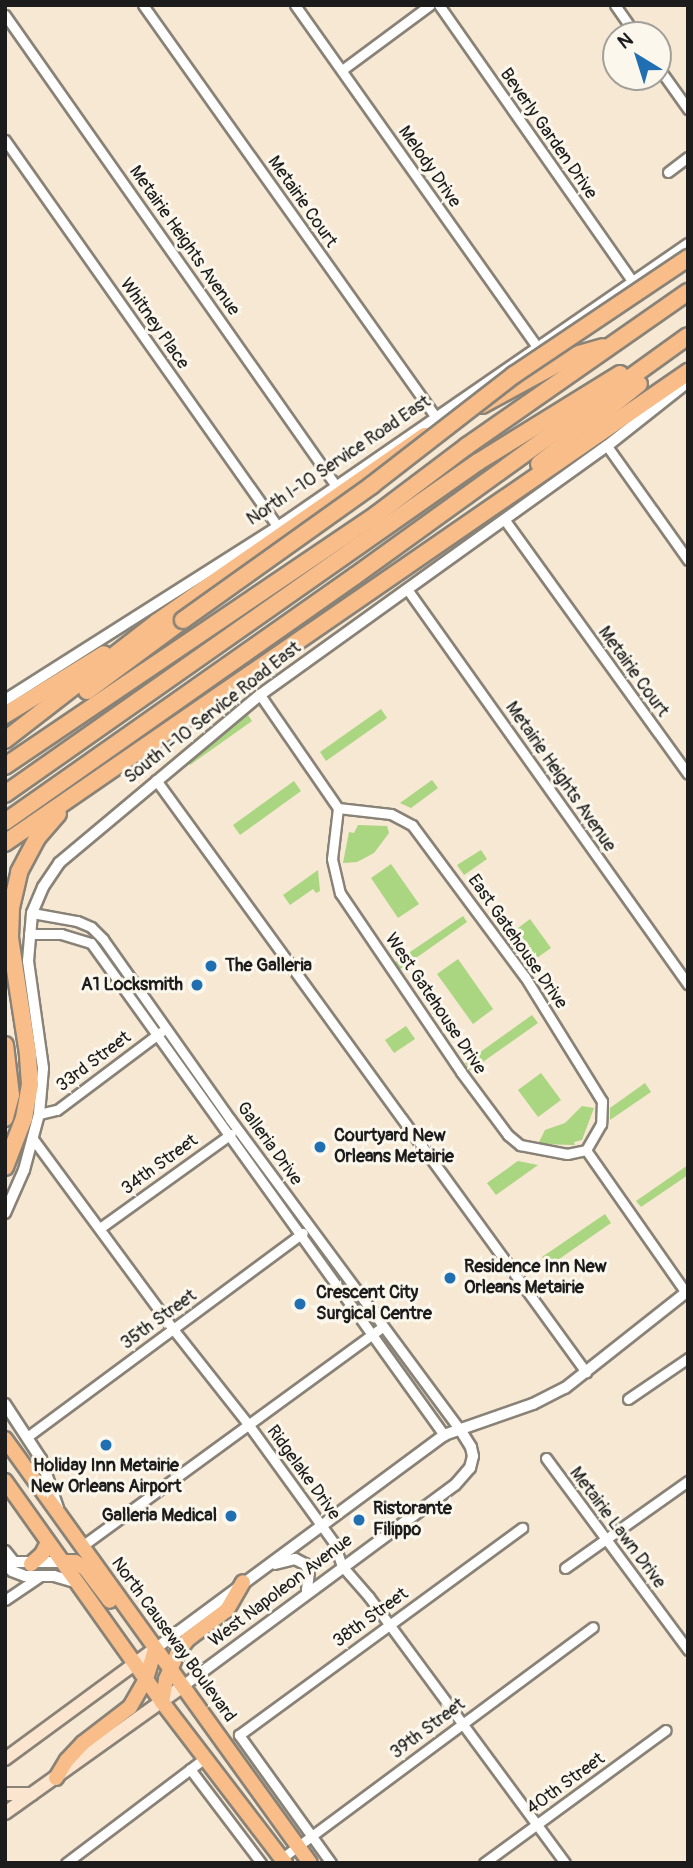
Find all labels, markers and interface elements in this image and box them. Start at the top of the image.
north arrow [602,21,672,91]
text: N [613,28,638,54]
street label: Beverly Garden Drive [495,64,601,204]
street label: Melody Drive [393,122,465,212]
street label: Metairie Court [263,152,341,252]
street label: Metairie Heights Avenue [124,162,244,320]
street label: Whitney Place [115,275,193,373]
street label: North I-10 Service Road East [243,391,435,531]
street label: Metairie Court [593,623,673,721]
street label: South I-10 Service Road East [120,637,306,789]
street label: Metairie Heights Avenue [500,698,620,856]
street label: East Gatehouse Drive [462,871,572,1013]
street label: West Gatehouse Drive [380,929,490,1079]
place label: The Galleria [225,955,312,977]
marker: The Galleria [203,958,219,974]
place label: A1 Locksmith [81,974,183,996]
marker: A1 Locksmith [189,977,205,993]
street label: 33rd Street [52,1027,136,1097]
street label: Galleria Drive [231,1098,307,1190]
place label: Courtyard New Orleans Metairie [334,1126,454,1168]
street label: 34th Street [118,1130,202,1200]
marker: Courtyard New Orleans Metairie [312,1139,328,1155]
place label: Residence Inn New Orleans Metairie [464,1257,607,1300]
marker: Residence Inn New Orleans Metairie [442,1270,458,1286]
place label: Crescent City Surgical Centre [316,1283,432,1326]
street label: 35th Street [117,1285,201,1355]
marker: Crescent City Surgical Centre [290,1294,310,1314]
street label: Ridgelake Drive [261,1422,345,1524]
marker: Holiday Inn Metairie New Orleans Airport [98,1437,114,1453]
place label: Holiday Inn Metairie New Orleans Airport [31,1456,181,1498]
street label: Metairie Lawn Drive [564,1463,670,1593]
place label: Ristorante Filippo [373,1499,452,1542]
place label: Galleria Medical [102,1505,217,1527]
marker: Galleria Medical [223,1508,239,1524]
marker: Ristorante Filippo [351,1512,367,1528]
street label: West Napoleon Avenue [205,1530,357,1652]
street label: North Causeway Boulevard [106,1553,240,1727]
street label: 38th Street [329,1584,413,1652]
street label: 39th Street [386,1694,470,1764]
street label: 40th Street [523,1748,609,1820]

